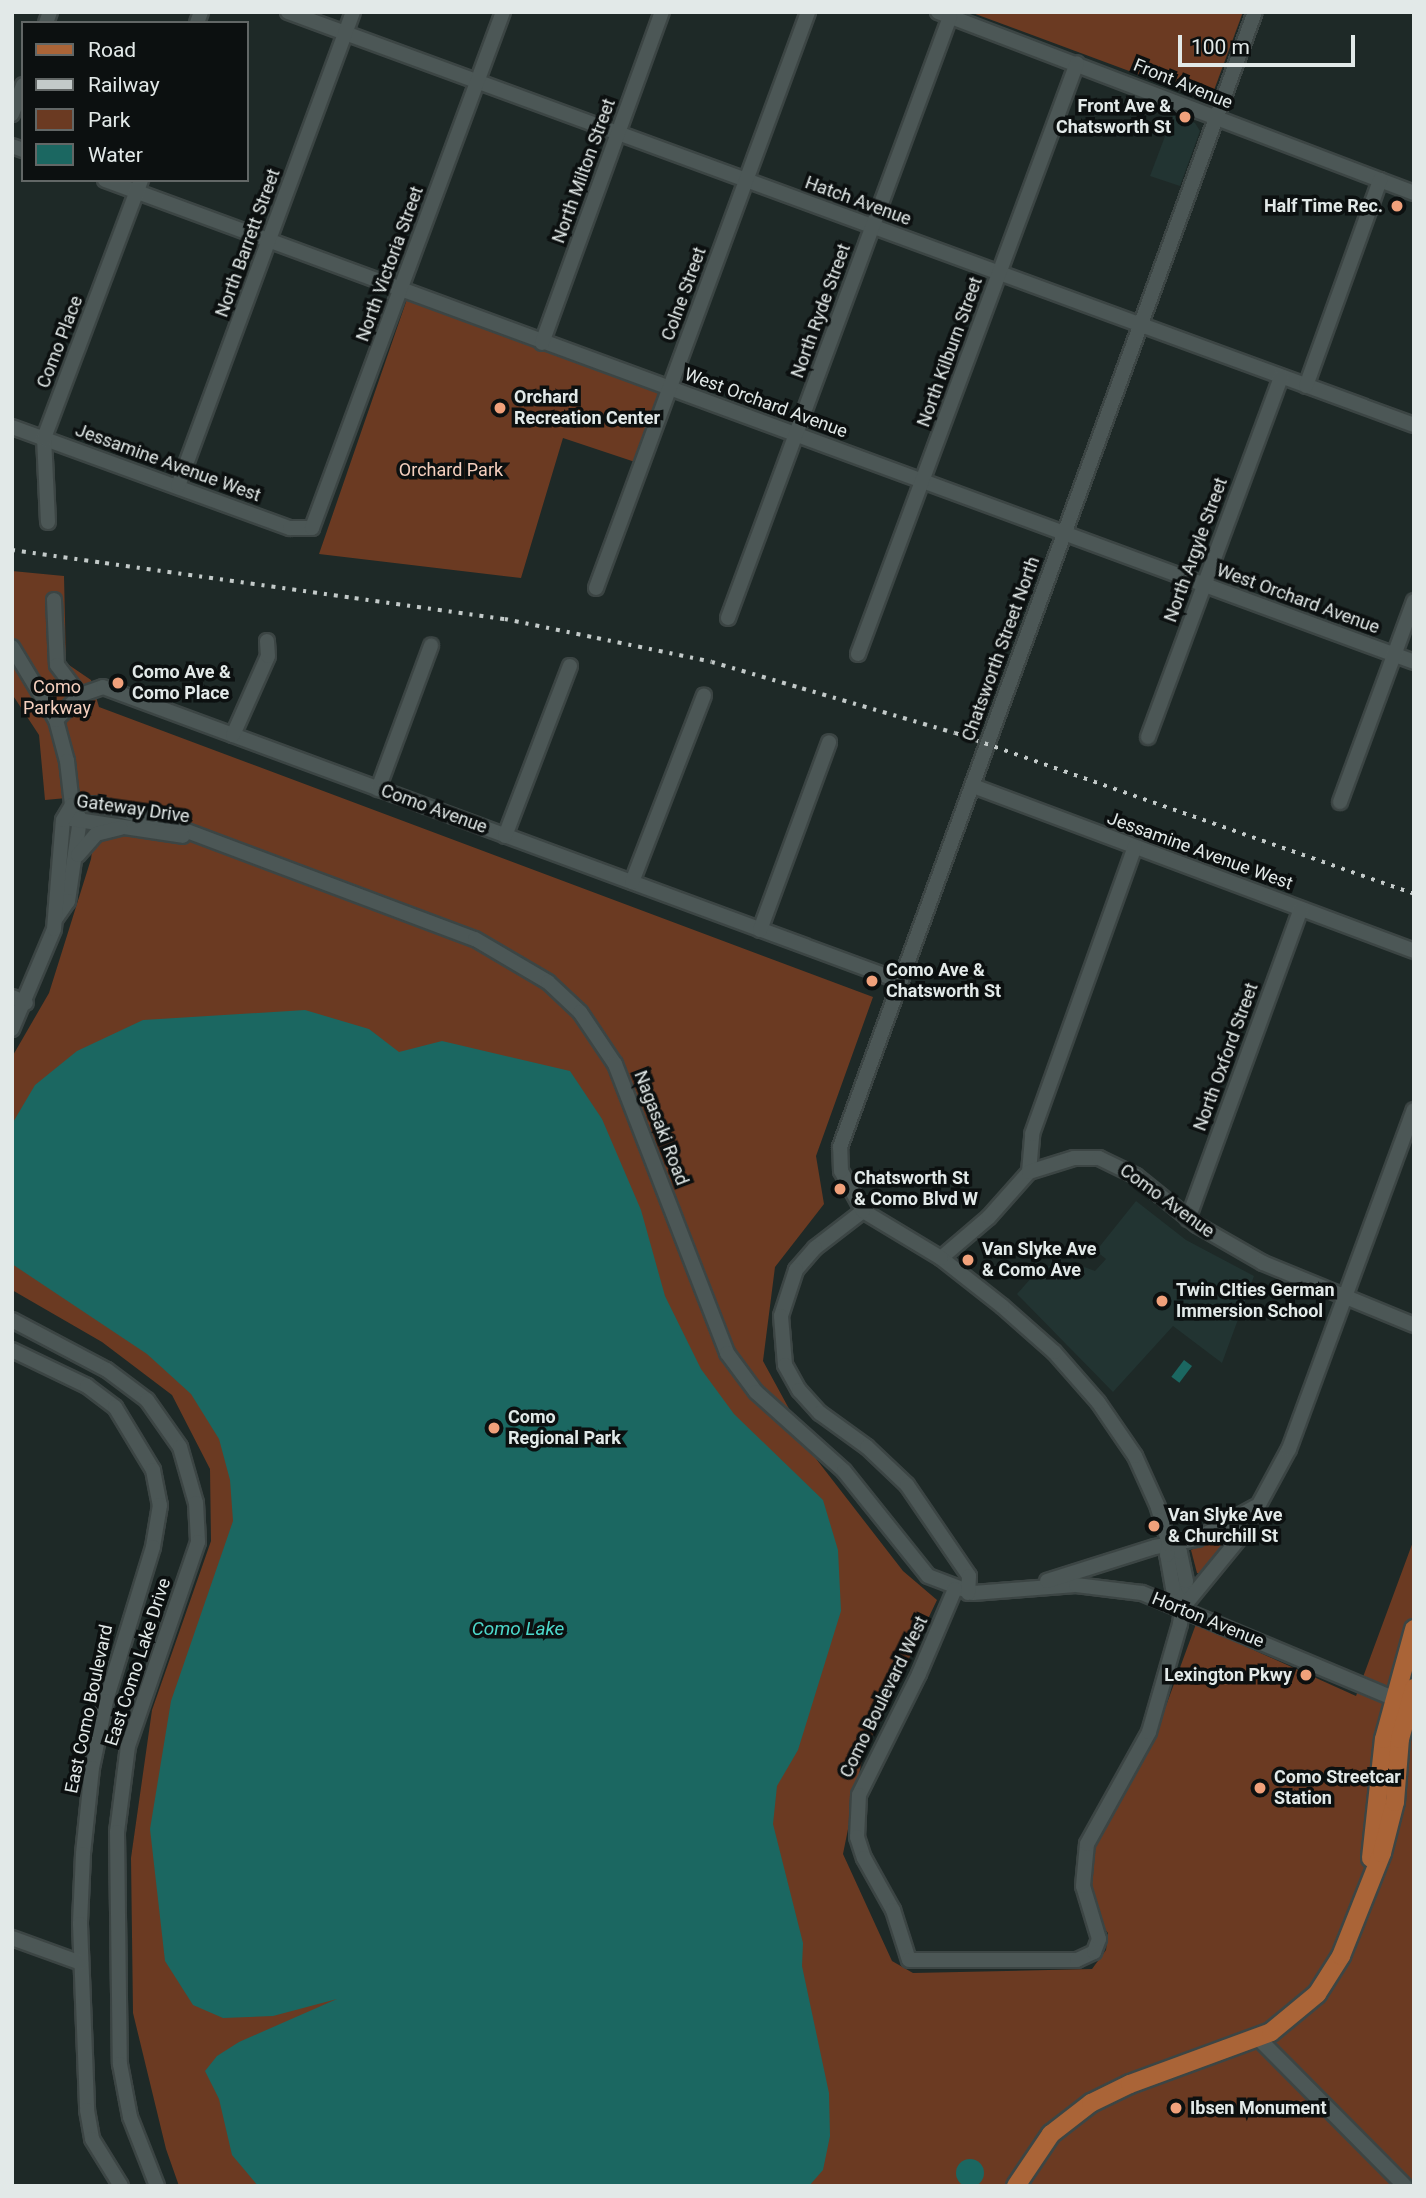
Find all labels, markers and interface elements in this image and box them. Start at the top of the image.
legend [21,21,248,182]
scale bar [1181,21,1358,65]
text: 100 m [1191,35,1250,59]
text: Road [88,38,136,62]
street label: Front Avenue [1130,54,1236,114]
text: Railway [88,73,160,97]
street label: North Milton Street [548,96,620,246]
place label: Front Ave & Chatsworth St [1056,96,1171,138]
text: Park [88,108,130,132]
marker: Front Ave & Chatsworth St [1177,109,1193,125]
text: Water [88,143,143,167]
street label: North Barrett Street [211,166,285,320]
street label: Hatch Avenue [802,172,914,230]
street label: North Victoria Street [352,184,428,344]
place label: Half Time Rec. [1263,195,1383,217]
marker: Half Time Rec. [1389,198,1405,214]
street label: North Ryde Street [787,241,855,381]
street label: Colne Street [657,244,711,344]
street label: North Kilburn Street [913,274,987,430]
street label: Como Place [33,293,87,391]
street label: West Orchard Avenue [682,363,850,443]
place label: Orchard Recreation Center [514,387,660,430]
marker: Orchard Recreation Center [492,400,508,416]
street label: Jessamine Avenue West [72,419,264,507]
park label: Orchard Park [399,459,503,481]
street label: North Argyle Street [1160,475,1232,625]
street label: Chatsworth Street North [958,554,1044,744]
street label: West Orchard Avenue [1214,559,1382,639]
place label: Como Ave & Como Place [132,662,231,704]
marker: Como Ave & Como Place [110,675,126,691]
park label: Como Parkway [23,677,91,720]
street label: Como Avenue [378,780,490,838]
street label: Gateway Drive [75,790,191,828]
street label: Jessamine Avenue West [1104,807,1296,895]
place label: Como Ave & Chatsworth St [886,960,1001,1002]
marker: Como Ave & Chatsworth St [864,973,880,989]
street label: North Oxford Street [1189,980,1263,1134]
street label: Nagasaki Road [629,1068,693,1188]
street label: Como Avenue [1116,1160,1218,1242]
place label: Chatsworth St & Como Blvd W [854,1168,978,1210]
marker: Chatsworth St & Como Blvd W [832,1181,848,1197]
place label: Van Slyke Ave & Como Ave [982,1239,1096,1282]
marker: Van Slyke Ave & Como Ave [960,1252,976,1268]
place label: Twin CIties German Immersion School [1176,1280,1334,1322]
marker: Twin CIties German Immersion School [1154,1293,1170,1309]
place label: Como Regional Park [508,1407,621,1450]
marker: Como Regional Park [486,1420,502,1436]
place label: Van Slyke Ave & Churchill St [1168,1505,1282,1548]
marker: Van Slyke Ave & Churchill St [1146,1518,1162,1534]
street label: East Como Lake Drive [101,1575,175,1749]
street label: Horton Avenue [1149,1588,1267,1652]
street label: Como Boulevard West [835,1613,933,1781]
water label: Como Lake [472,1618,564,1640]
street label: East Como Boulevard [61,1623,117,1795]
place label: Lexington Pkwy [1164,1664,1292,1686]
marker: Lexington Pkwy [1298,1667,1314,1683]
place label: Como Streetcar Station [1274,1767,1401,1810]
marker: Como Streetcar Station [1252,1780,1268,1796]
place label: Ibsen Monument [1190,2097,1327,2119]
marker: Ibsen Monument [1168,2100,1184,2116]

